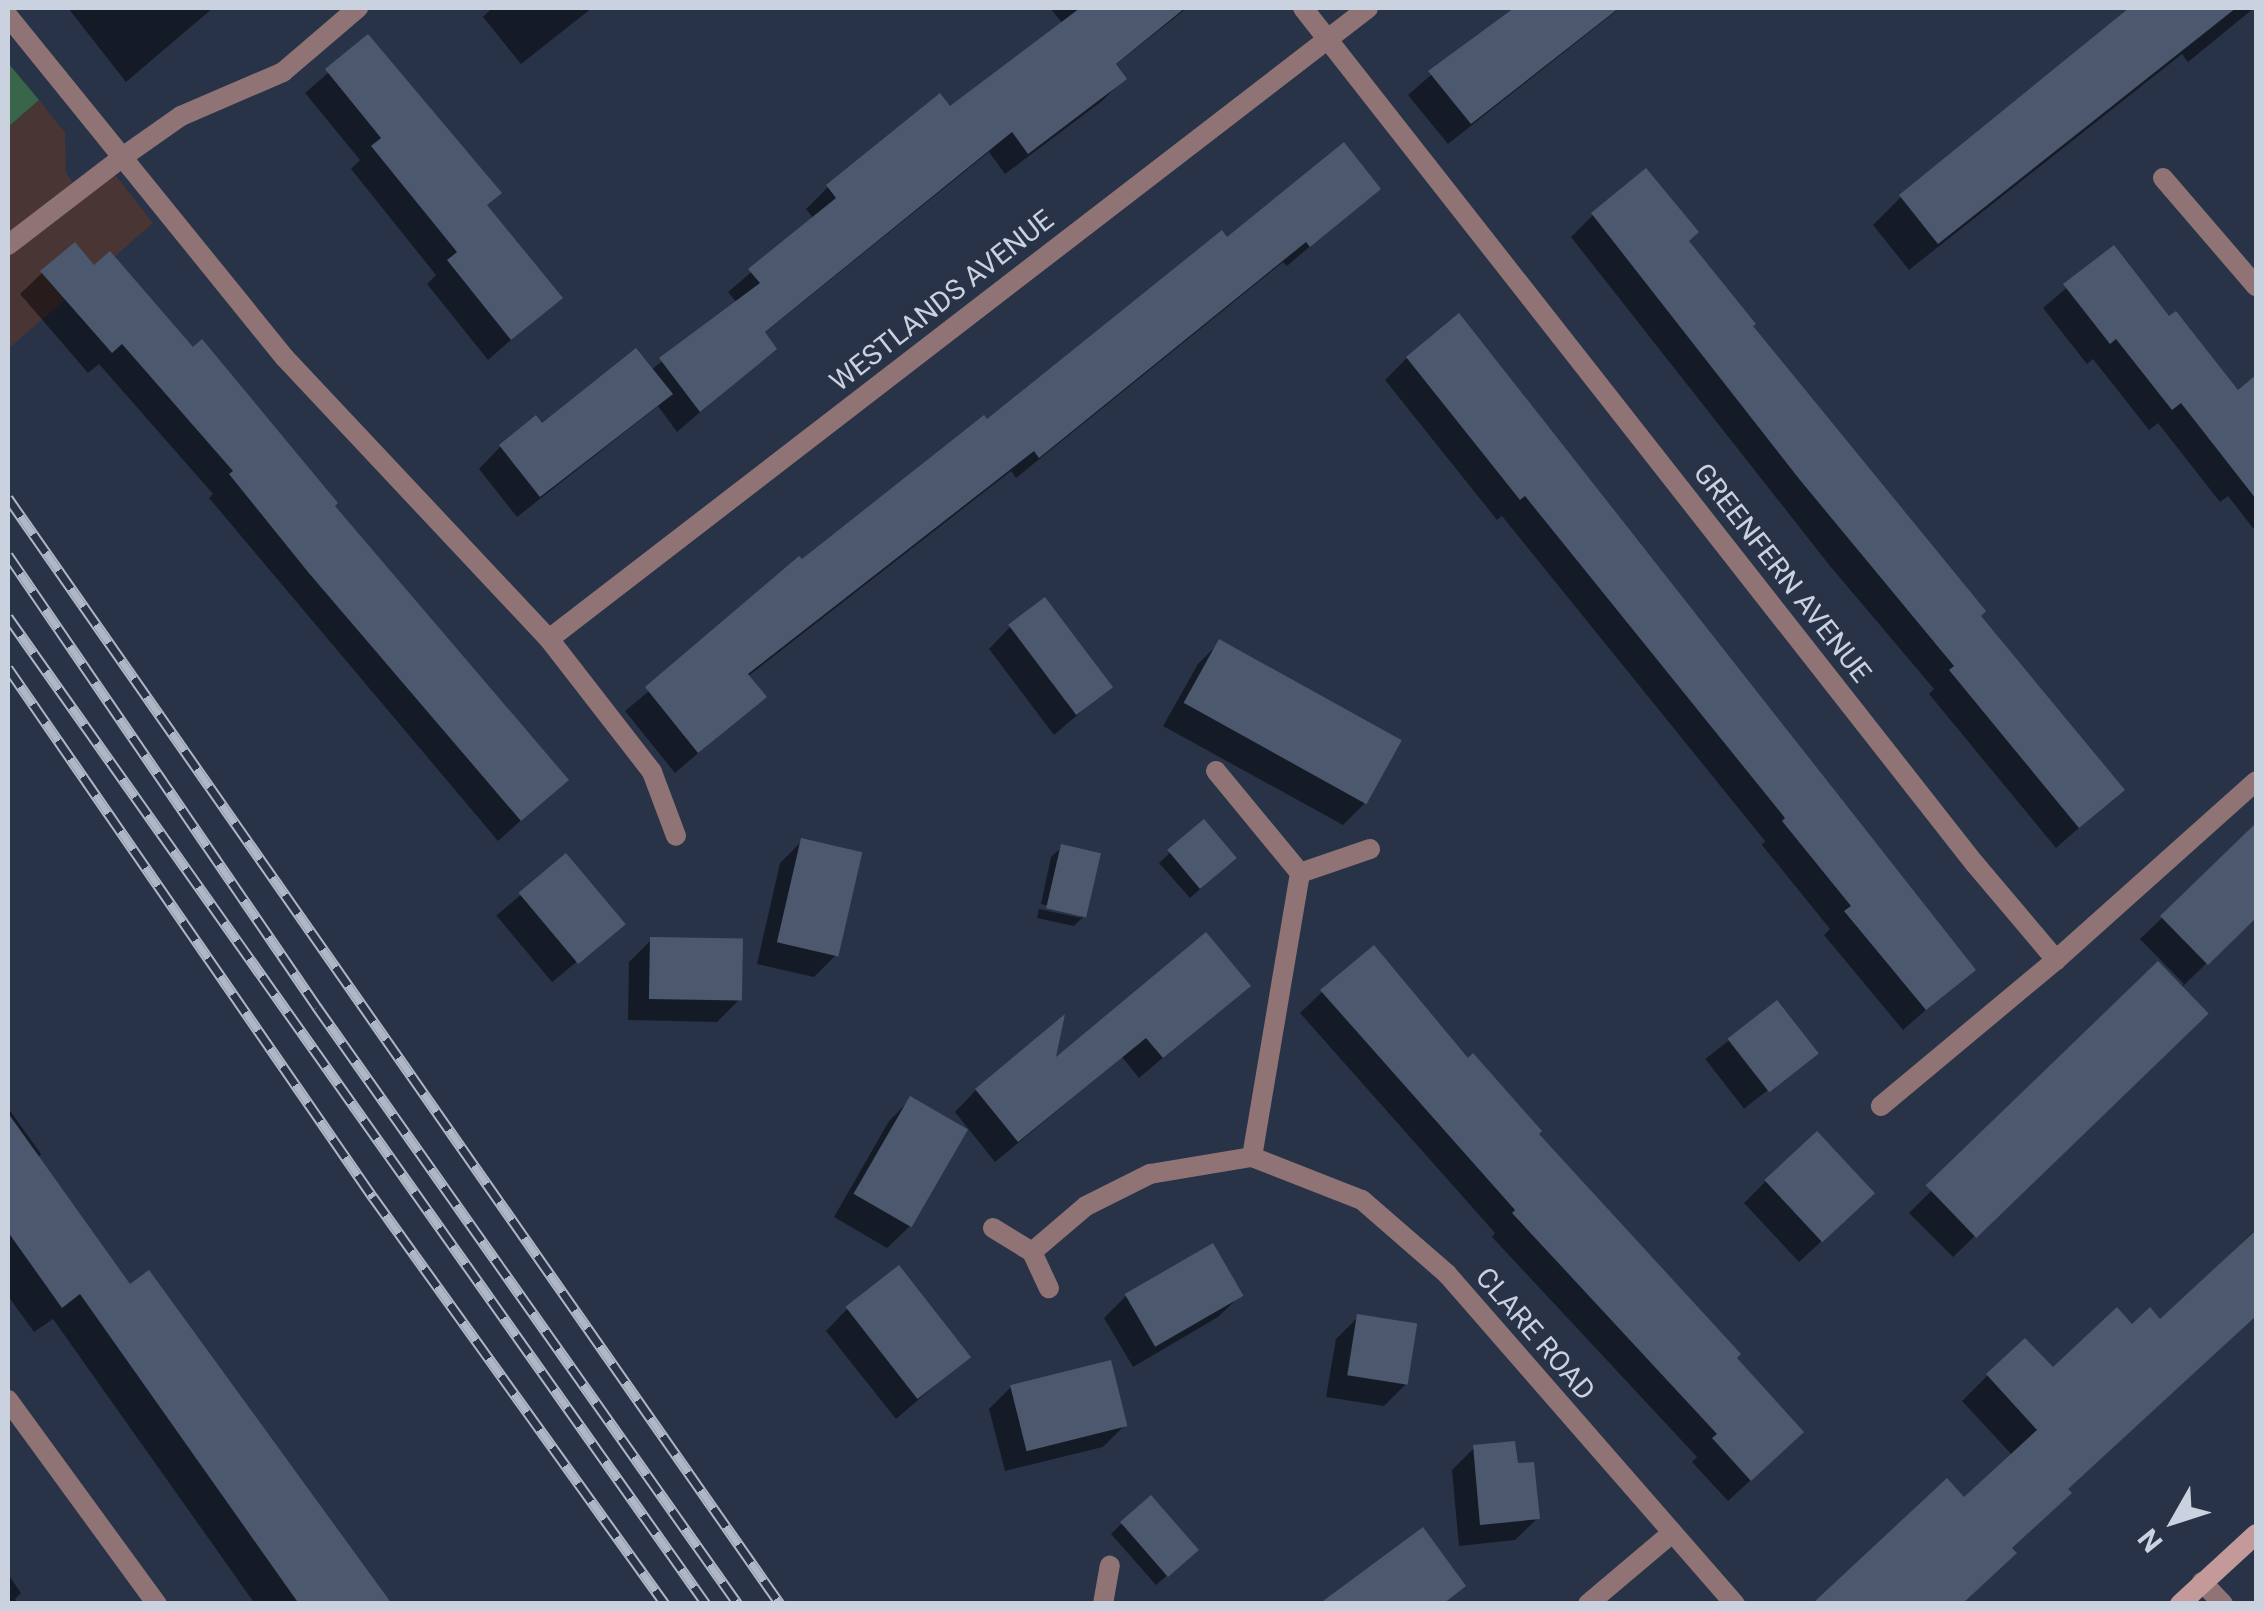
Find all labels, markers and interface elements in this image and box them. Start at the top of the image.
street label: WESTLANDS AVENUE [824,203,1060,399]
street label: GREENFERN AVENUE [1686,457,1878,689]
street label: CLARE ROAD [1468,1261,1602,1407]
north arrow [2124,1471,2224,1571]
text: N [2131,1522,2169,1558]

